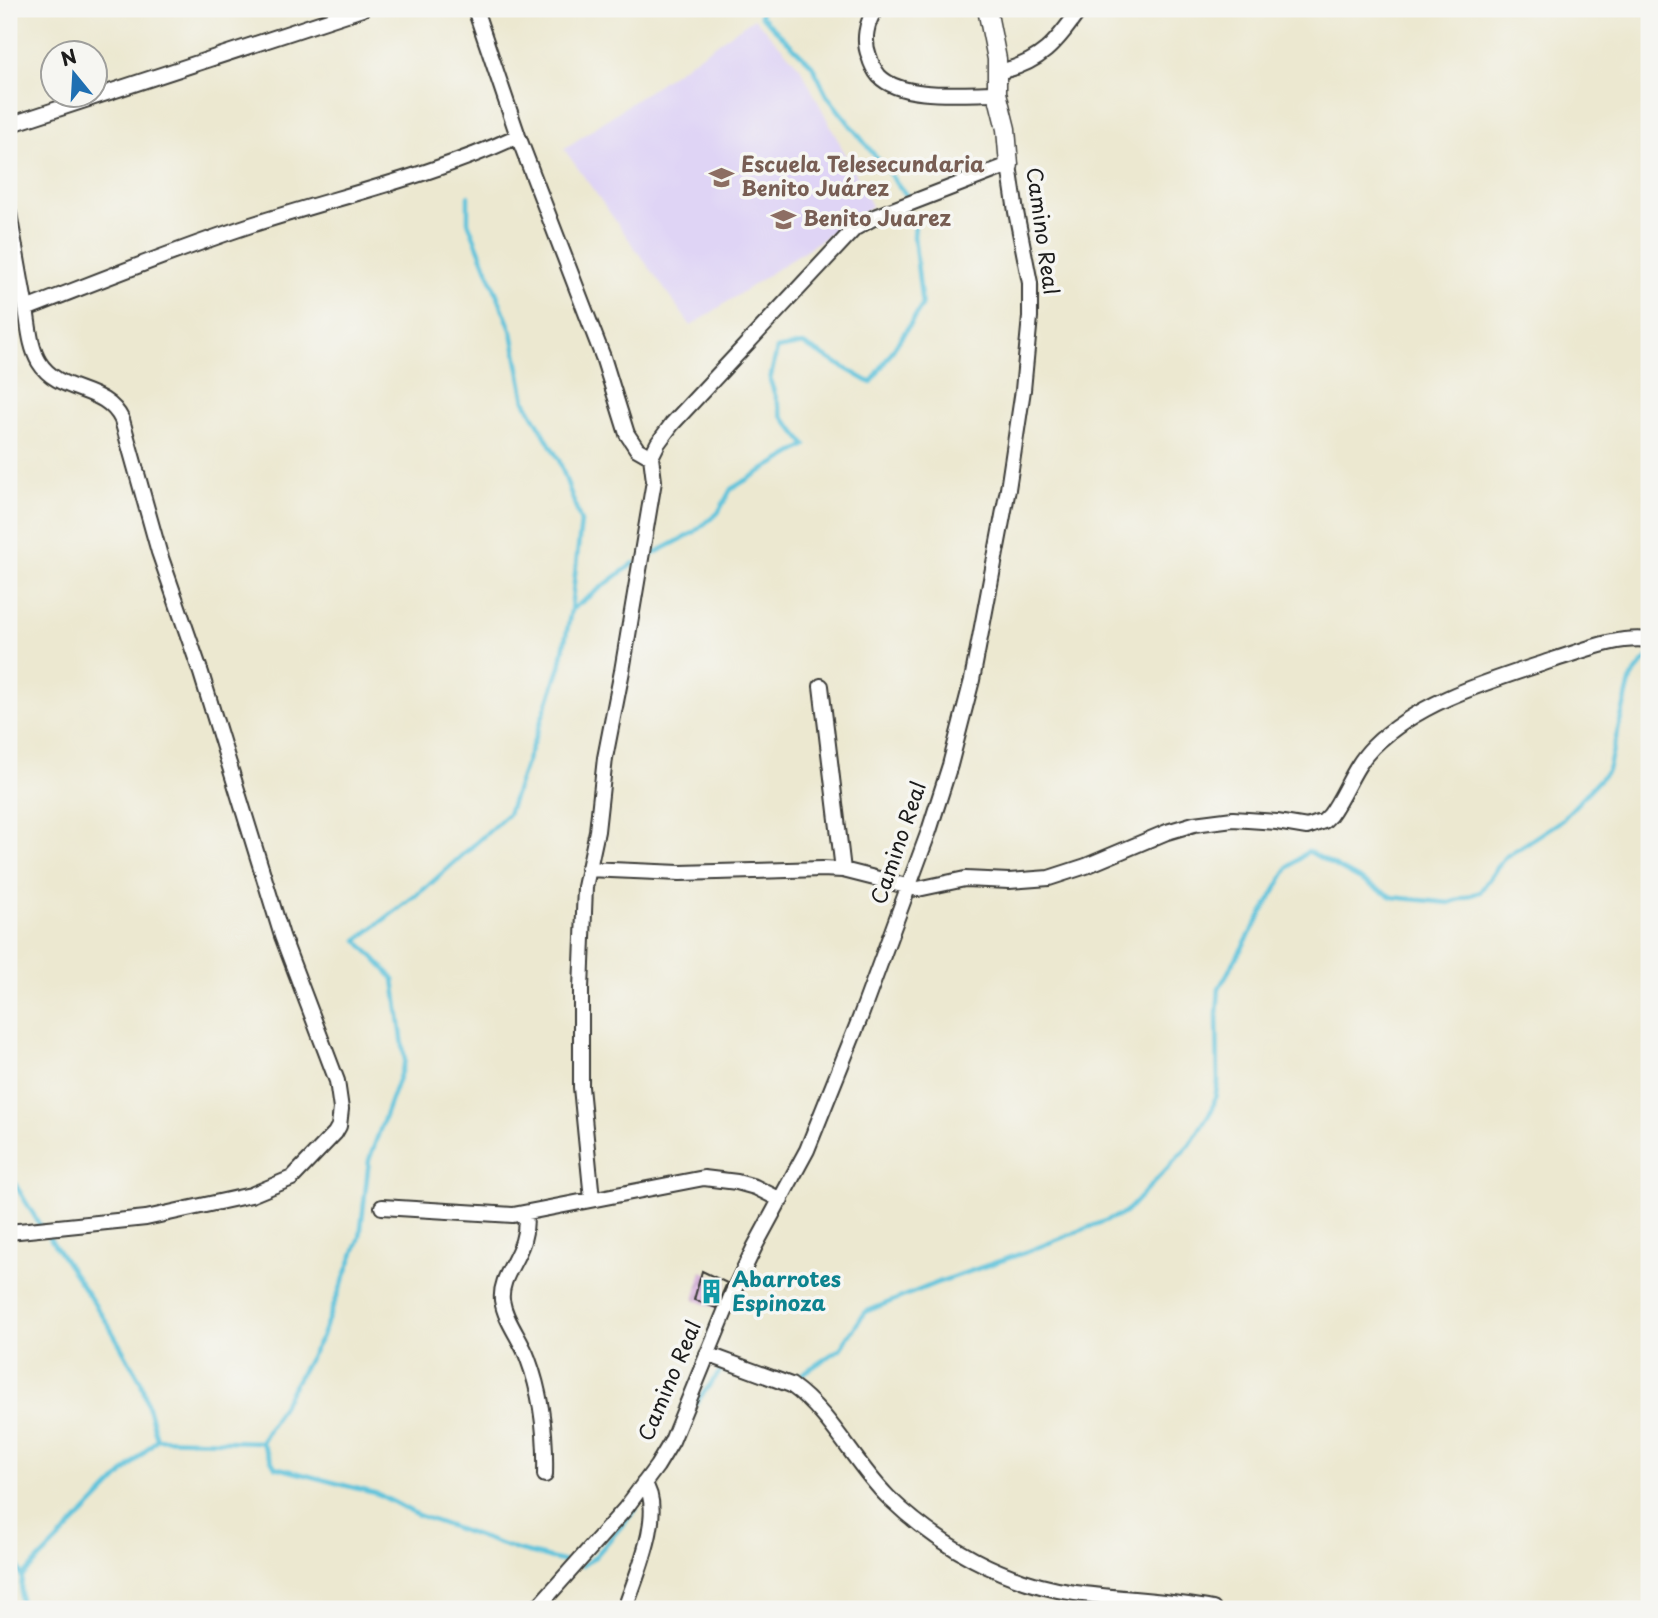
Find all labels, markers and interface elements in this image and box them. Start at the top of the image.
north arrow [38,38,108,108]
text: N [57,41,80,73]
place label: Escuela Telesecundaria Benito Juárez [741,147,985,203]
school or university icon: Escuela Telesecundaria Benito Juárez [707,163,735,191]
street label: Camino Real [1019,165,1069,296]
place label: Benito Juarez [803,201,952,233]
school or university icon: Benito Juarez [769,205,797,233]
street label: Camino Real [861,777,933,908]
place label: Abarrotes Espinoza [732,1262,841,1318]
building icon: Abarrotes Espinoza [698,1278,726,1306]
street label: Camino Real [628,1315,708,1445]

